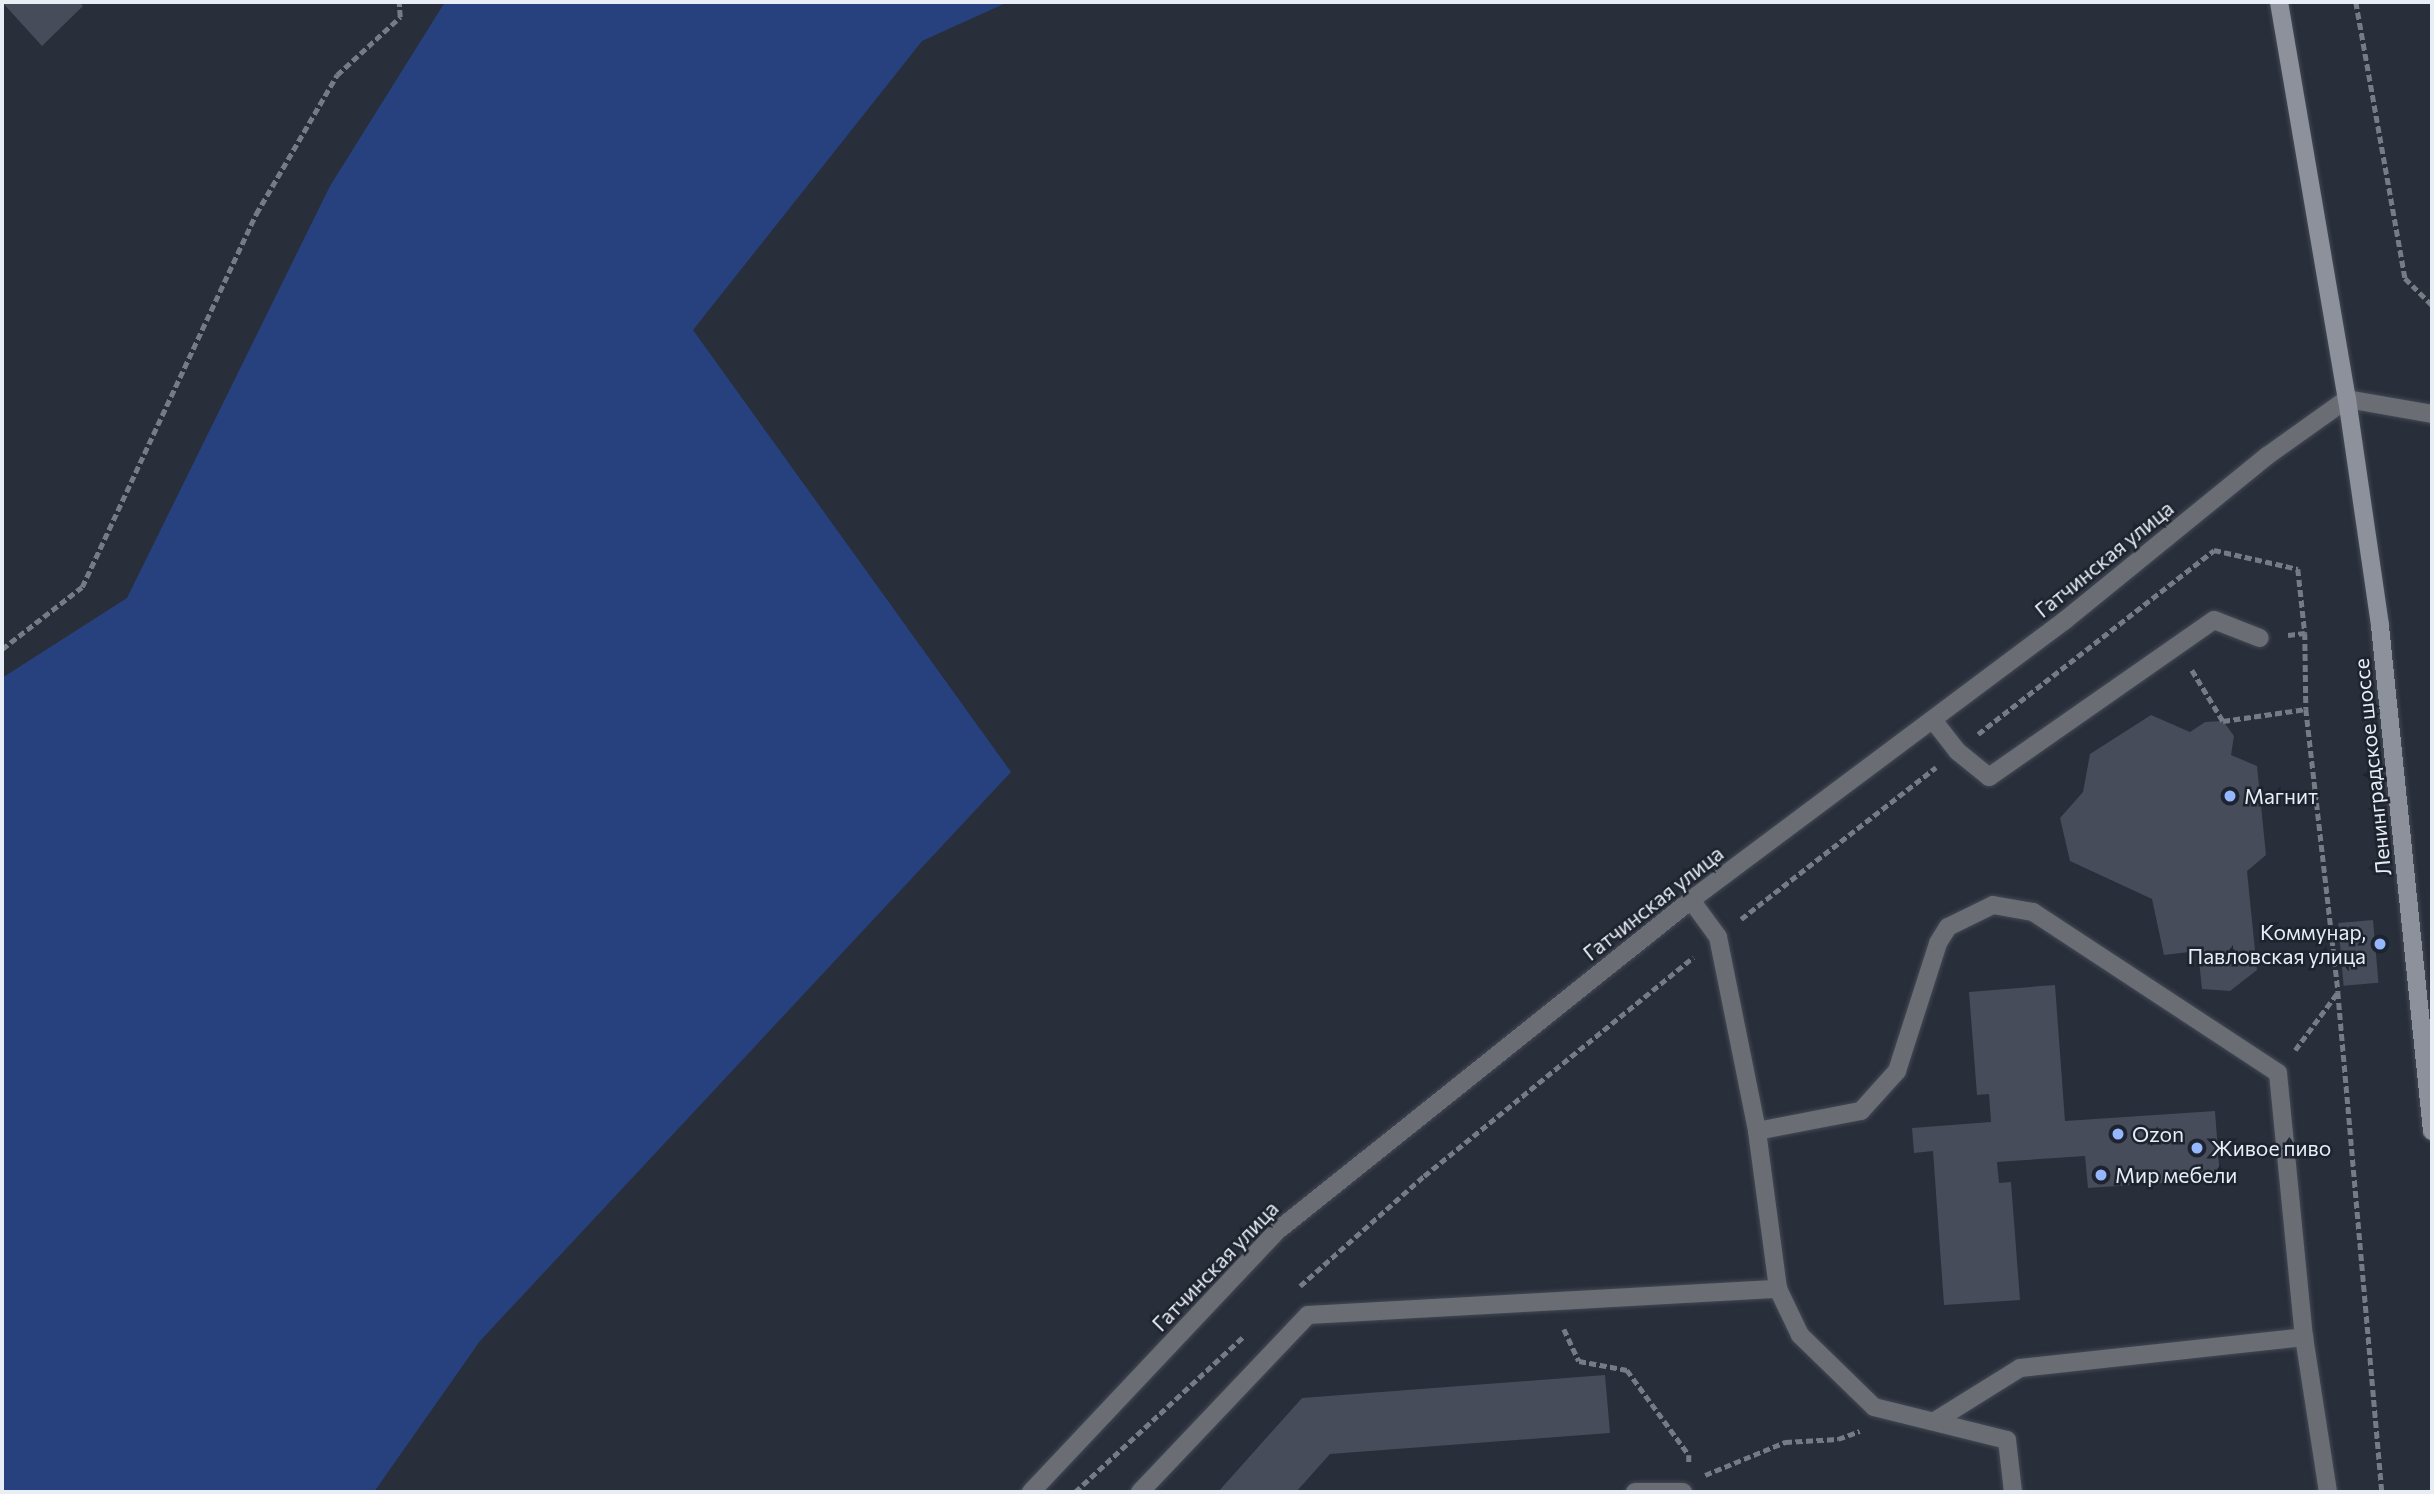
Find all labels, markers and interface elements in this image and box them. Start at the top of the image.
street label: Гатчинская улица [2030,495,2178,623]
street label: Ленинградское шоссе [2348,657,2396,877]
place label: Магнит [2244,783,2318,809]
marker: Магнит [2222,788,2238,804]
street label: Гатчинская улица [1578,840,1728,966]
place label: Коммунар, Павловская улица [2187,919,2366,969]
marker: Коммунар, Павловская улица [2372,936,2388,952]
place label: Ozon [2132,1121,2184,1147]
marker: Ozon [2110,1126,2126,1142]
place label: Живое пиво [2211,1135,2331,1161]
marker: Живое пиво [2189,1140,2205,1156]
place label: Мир мебели [2115,1162,2237,1188]
marker: Мир мебели [2093,1167,2109,1183]
street label: Гатчинская улица [1147,1196,1283,1336]

